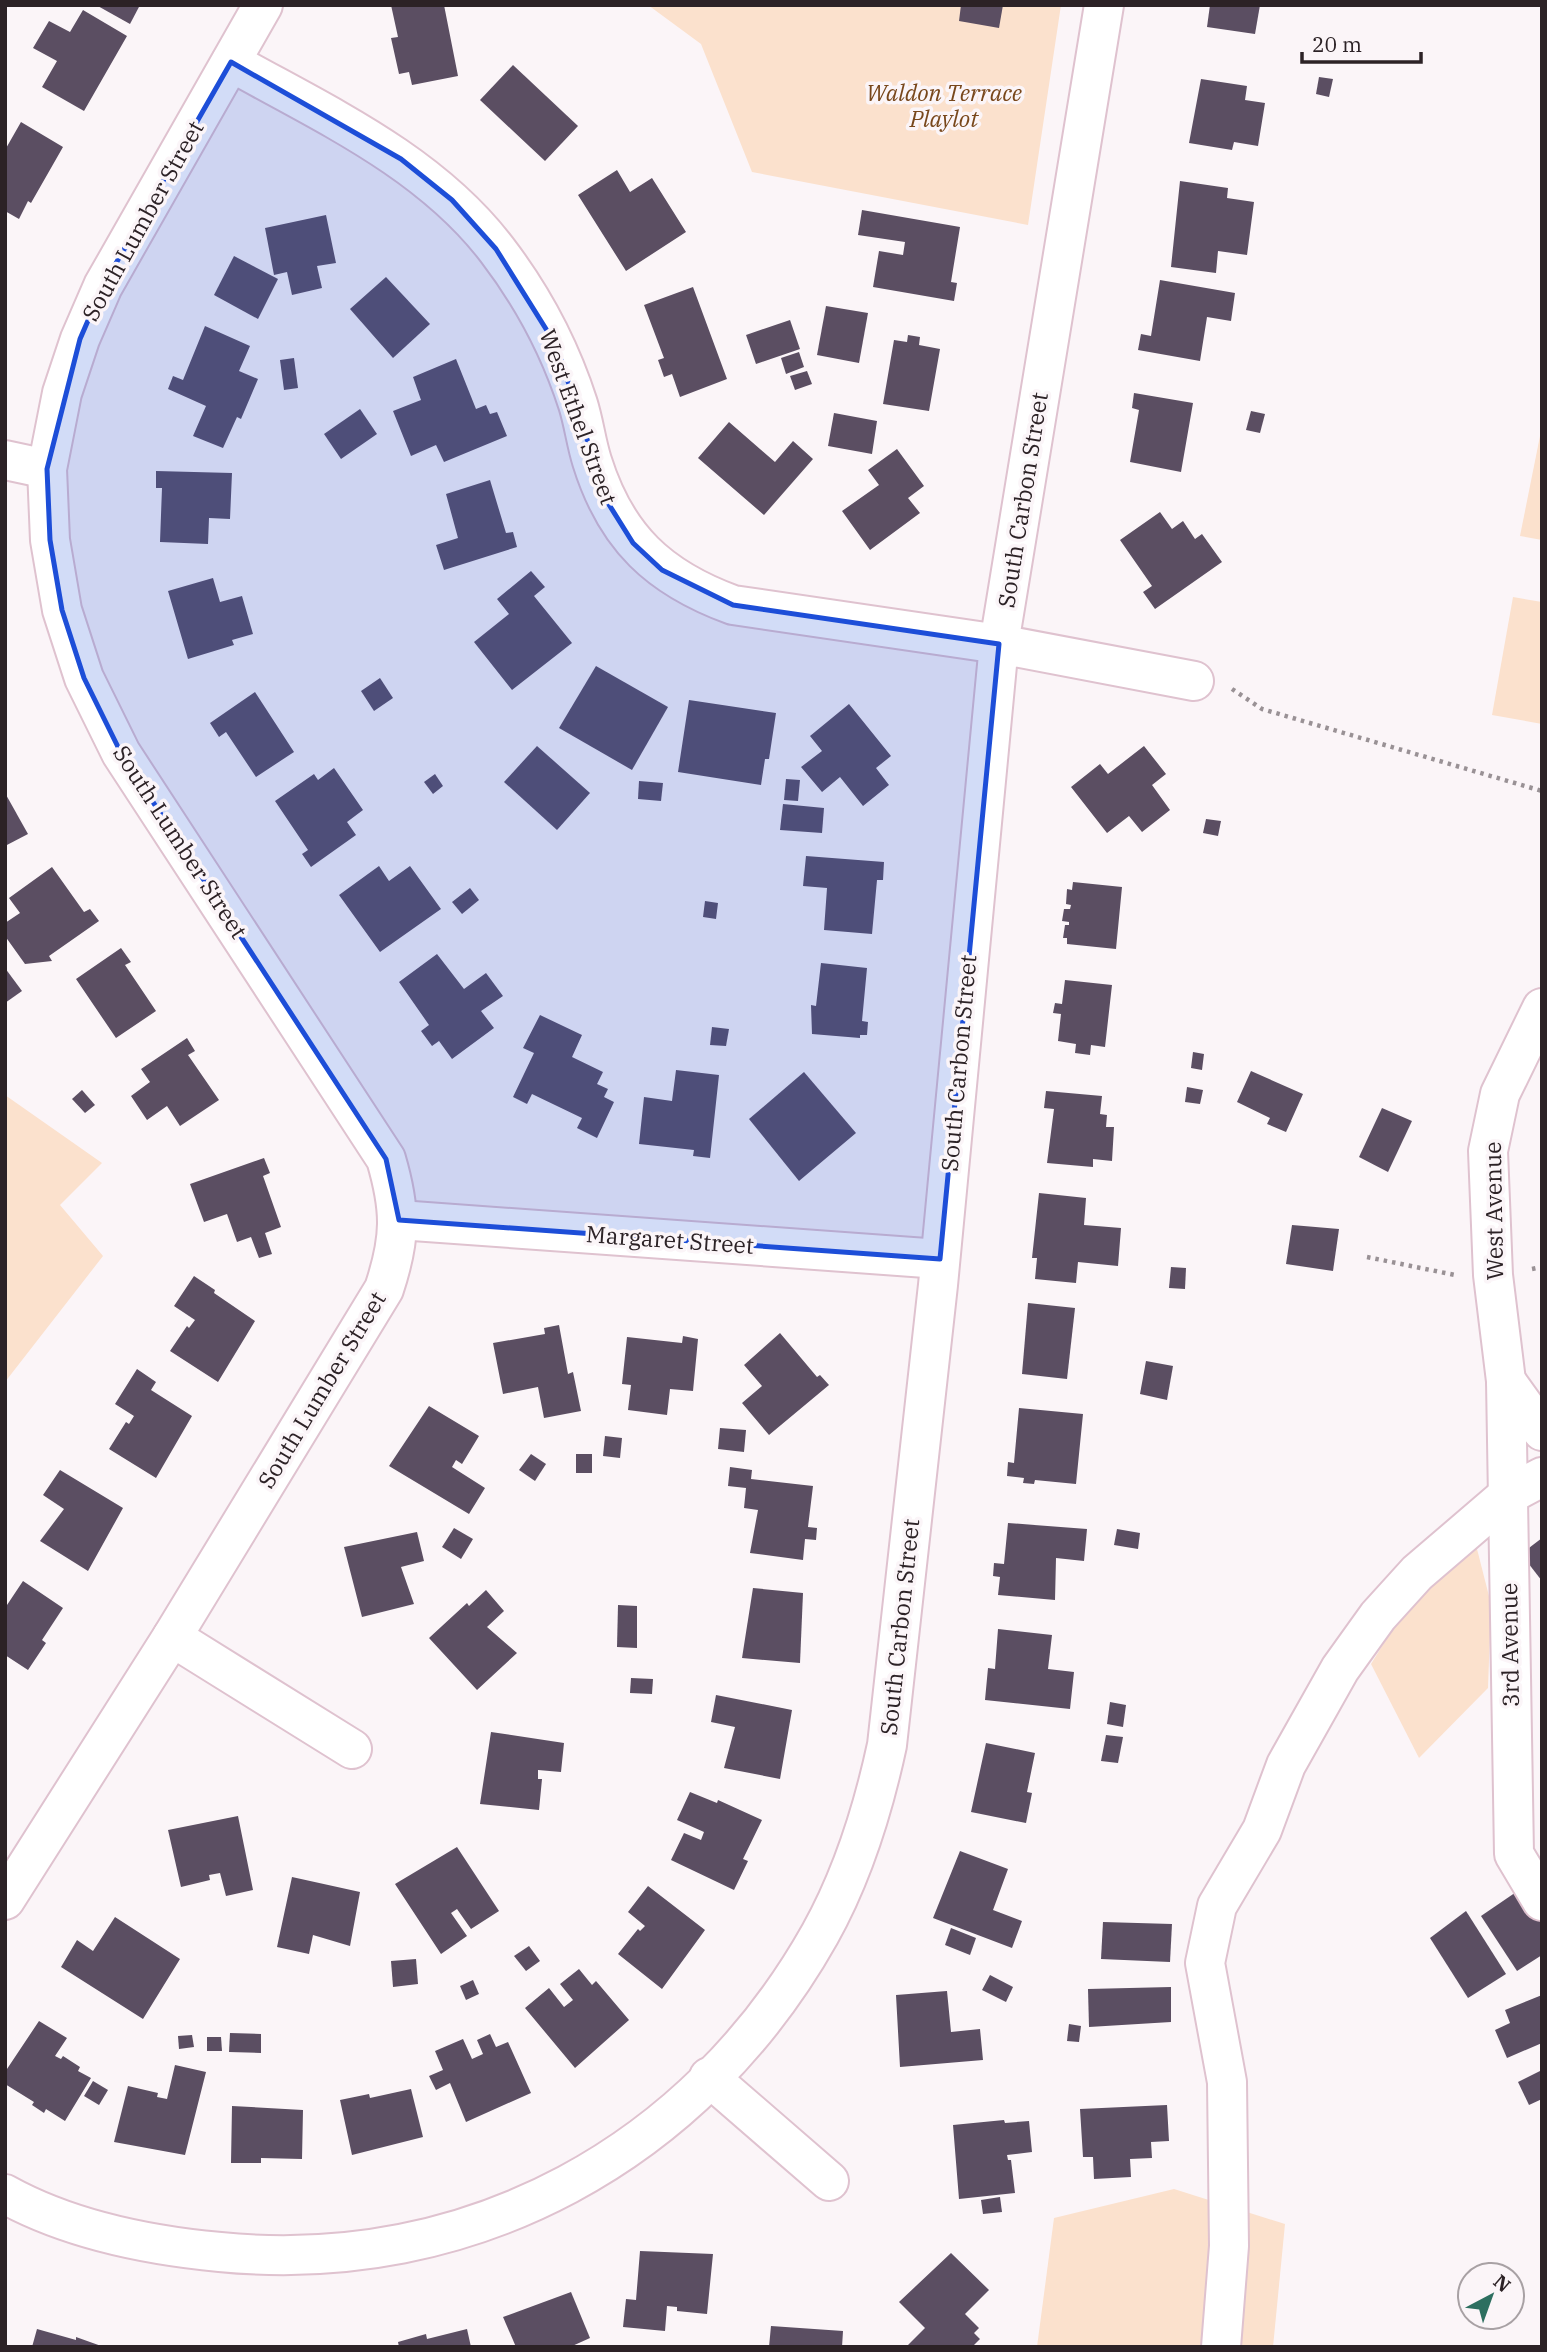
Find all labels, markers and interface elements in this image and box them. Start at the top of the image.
scale bar [1302,21,1421,65]
text: 20 m [1312,30,1362,58]
park label: Waldon Terrace Playlot [866,77,1022,133]
street label: South Lumber Street [75,115,210,326]
street label: West Ethel Street [533,325,625,508]
street label: South Carbon Street [990,390,1054,610]
street label: South Lumber Street [107,739,255,944]
street label: South Carbon Street [934,953,982,1173]
street label: West Avenue [1477,1141,1509,1281]
street label: Margaret Street [585,1218,755,1260]
street label: South Lumber Street [250,1286,392,1493]
street label: South Carbon Street [873,1517,925,1737]
street label: 3rd Avenue [1493,1583,1525,1707]
north arrow [1456,2261,1526,2331]
text: N [1489,2269,1516,2297]

